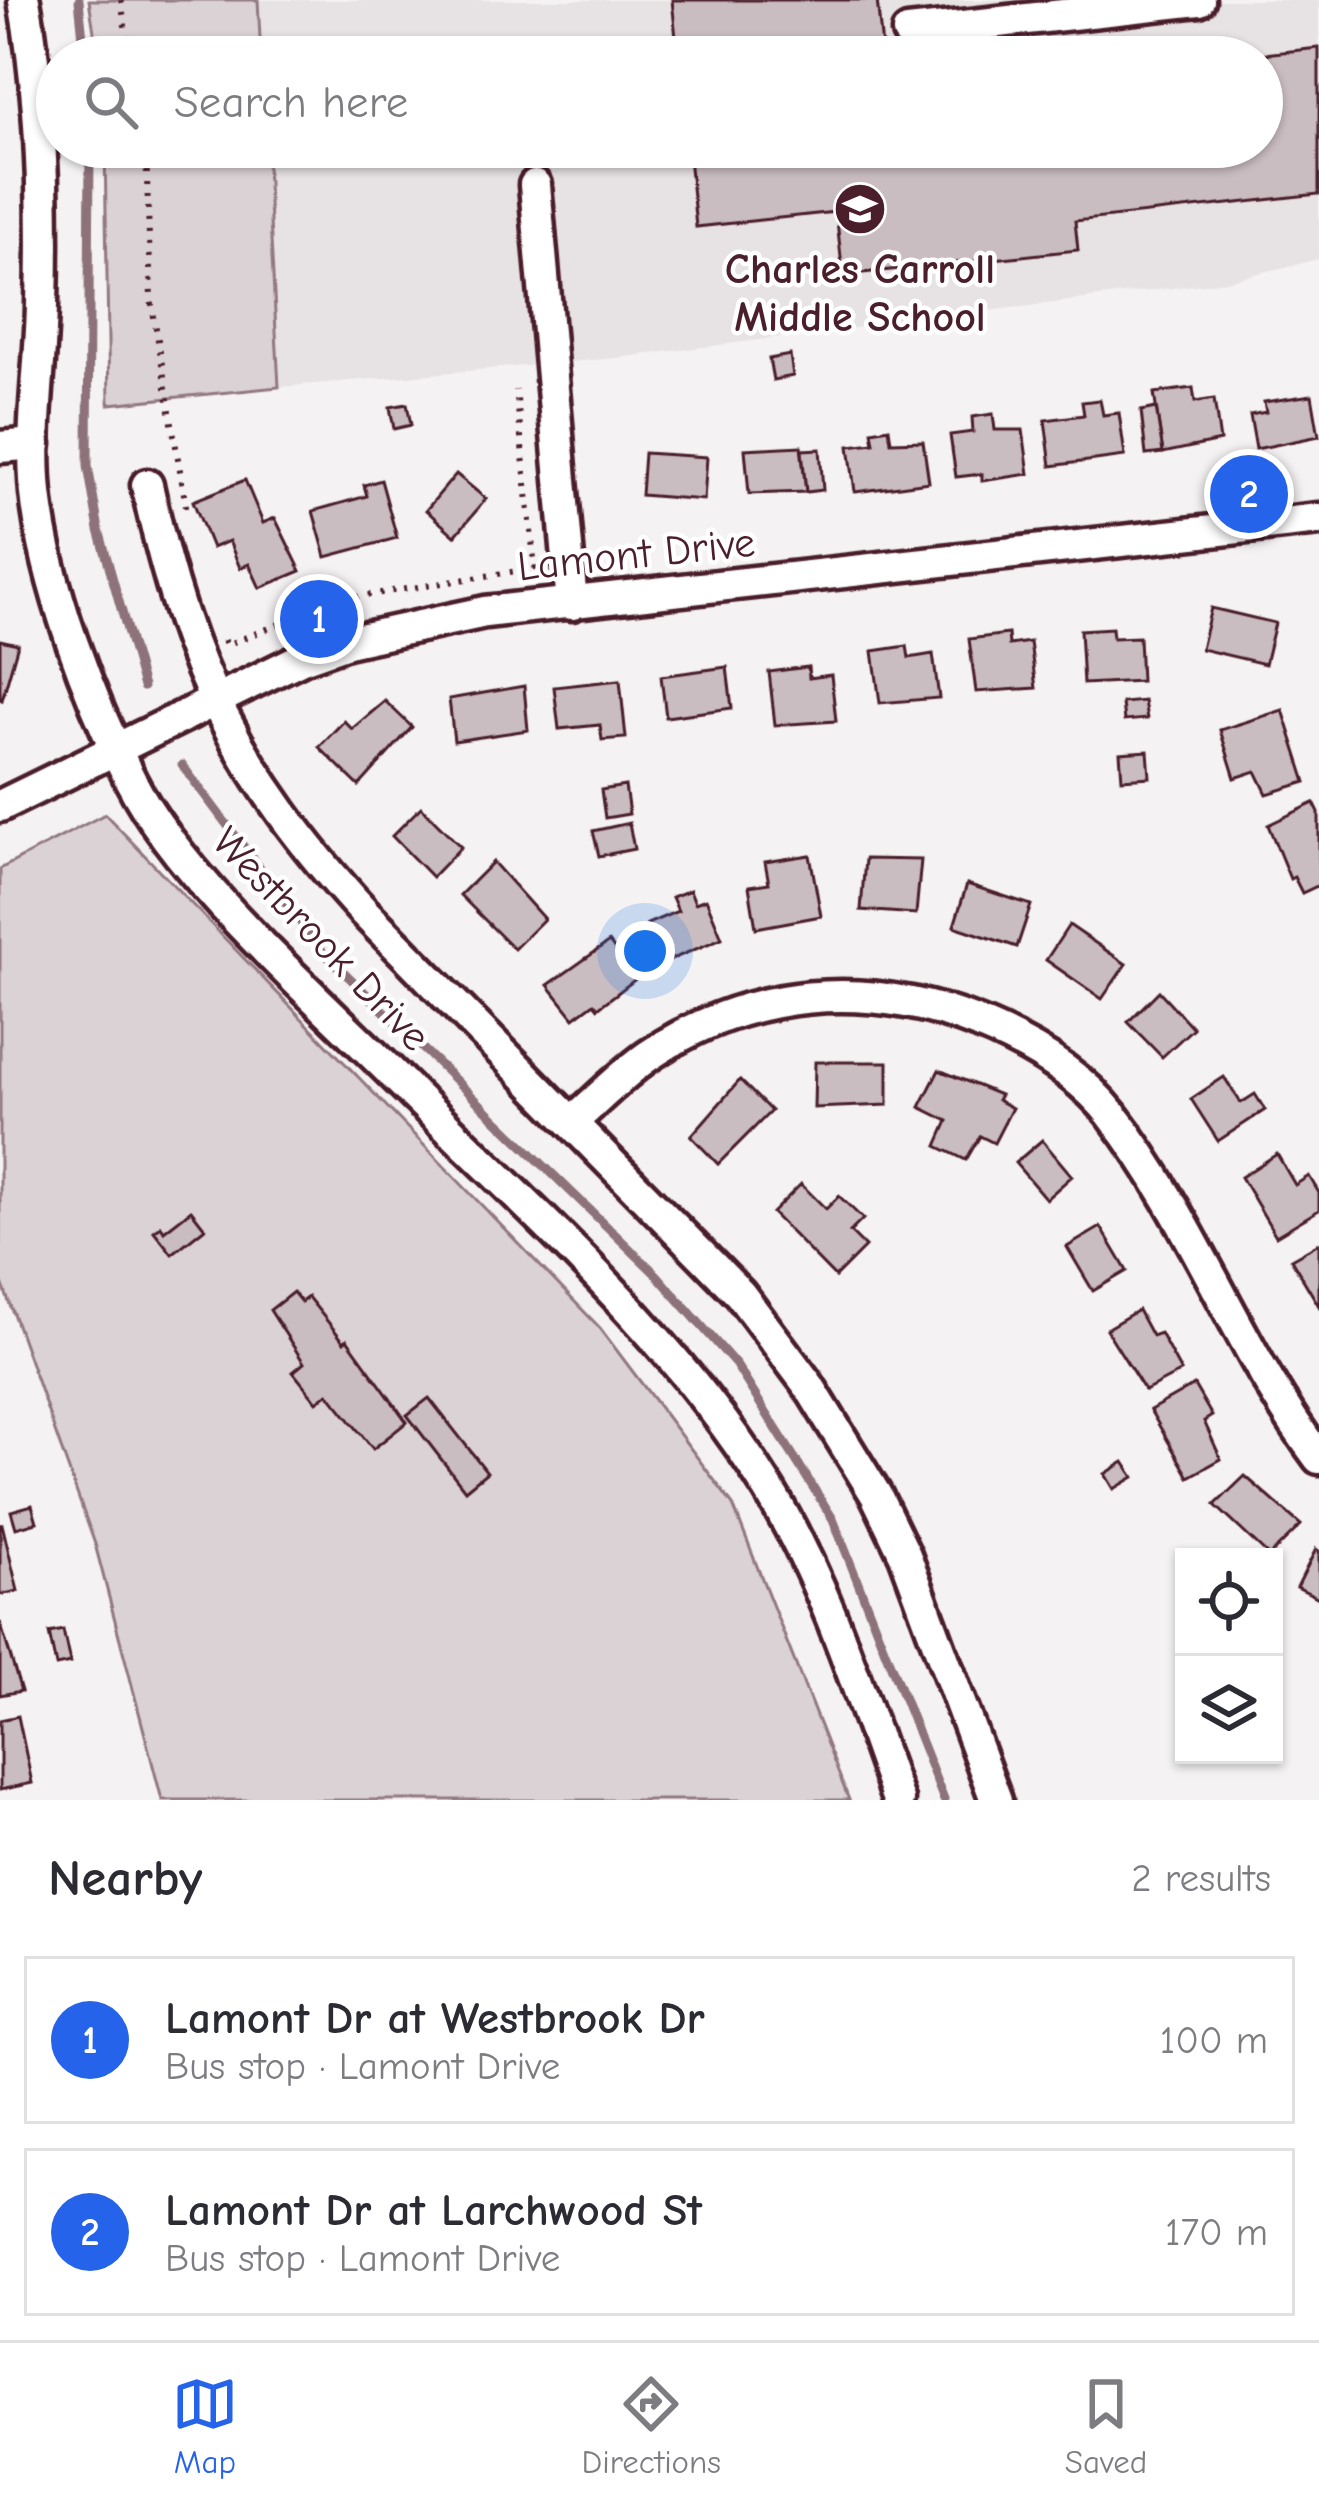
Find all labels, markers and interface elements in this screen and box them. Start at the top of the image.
search box [36,36,1283,168]
icon: search [78,69,144,135]
text: Search here [174,76,408,128]
school or university icon: Charles Carroll Middle School [832,181,888,237]
place label: Charles Carroll Middle School [725,245,995,342]
pin: 2 [1210,449,1288,539]
street label: Lamont Drive [515,518,757,591]
pin: 1 [280,574,358,664]
street label: Westbrook Drive [202,817,440,1061]
your location [615,921,675,981]
map controls [1175,1548,1283,1764]
button: locate [1175,1548,1283,1656]
button: layers [1175,1656,1283,1764]
text: Nearby [48,1849,202,1908]
text: 2 results [1131,1856,1271,1901]
text: Lamont Dr at Westbrook Dr [165,1992,705,2044]
text: 1 [82,2018,98,2063]
text: 100 m [1160,2018,1268,2063]
text: Bus stop · Lamont Drive [165,2044,560,2089]
text: Lamont Dr at Larchwood St [165,2184,702,2236]
text: 2 [80,2210,100,2255]
text: 170 m [1165,2210,1268,2255]
text: Bus stop · Lamont Drive [165,2236,560,2281]
tab: Map [172,2371,238,2481]
tab: Directions [582,2371,721,2481]
tab: Saved [1065,2371,1147,2481]

